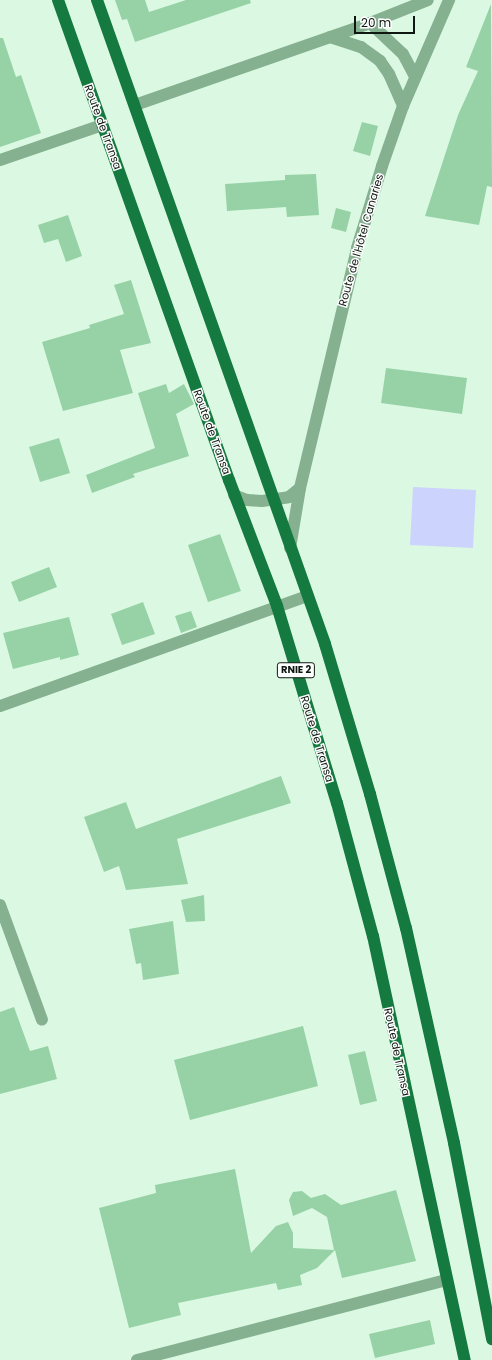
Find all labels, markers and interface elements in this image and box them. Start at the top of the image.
scale bar [356,8,417,34]
text: 20 m [361,14,391,31]
street label: Route de Transa [82,83,124,171]
street label: Route de l'Hôtel Canaries [336,172,386,308]
street label: Route de Transa [191,388,233,476]
road number: RNIE 2 [276,662,316,678]
street label: Route de Transa [298,694,336,784]
street label: Route de Transa [381,1007,413,1097]

